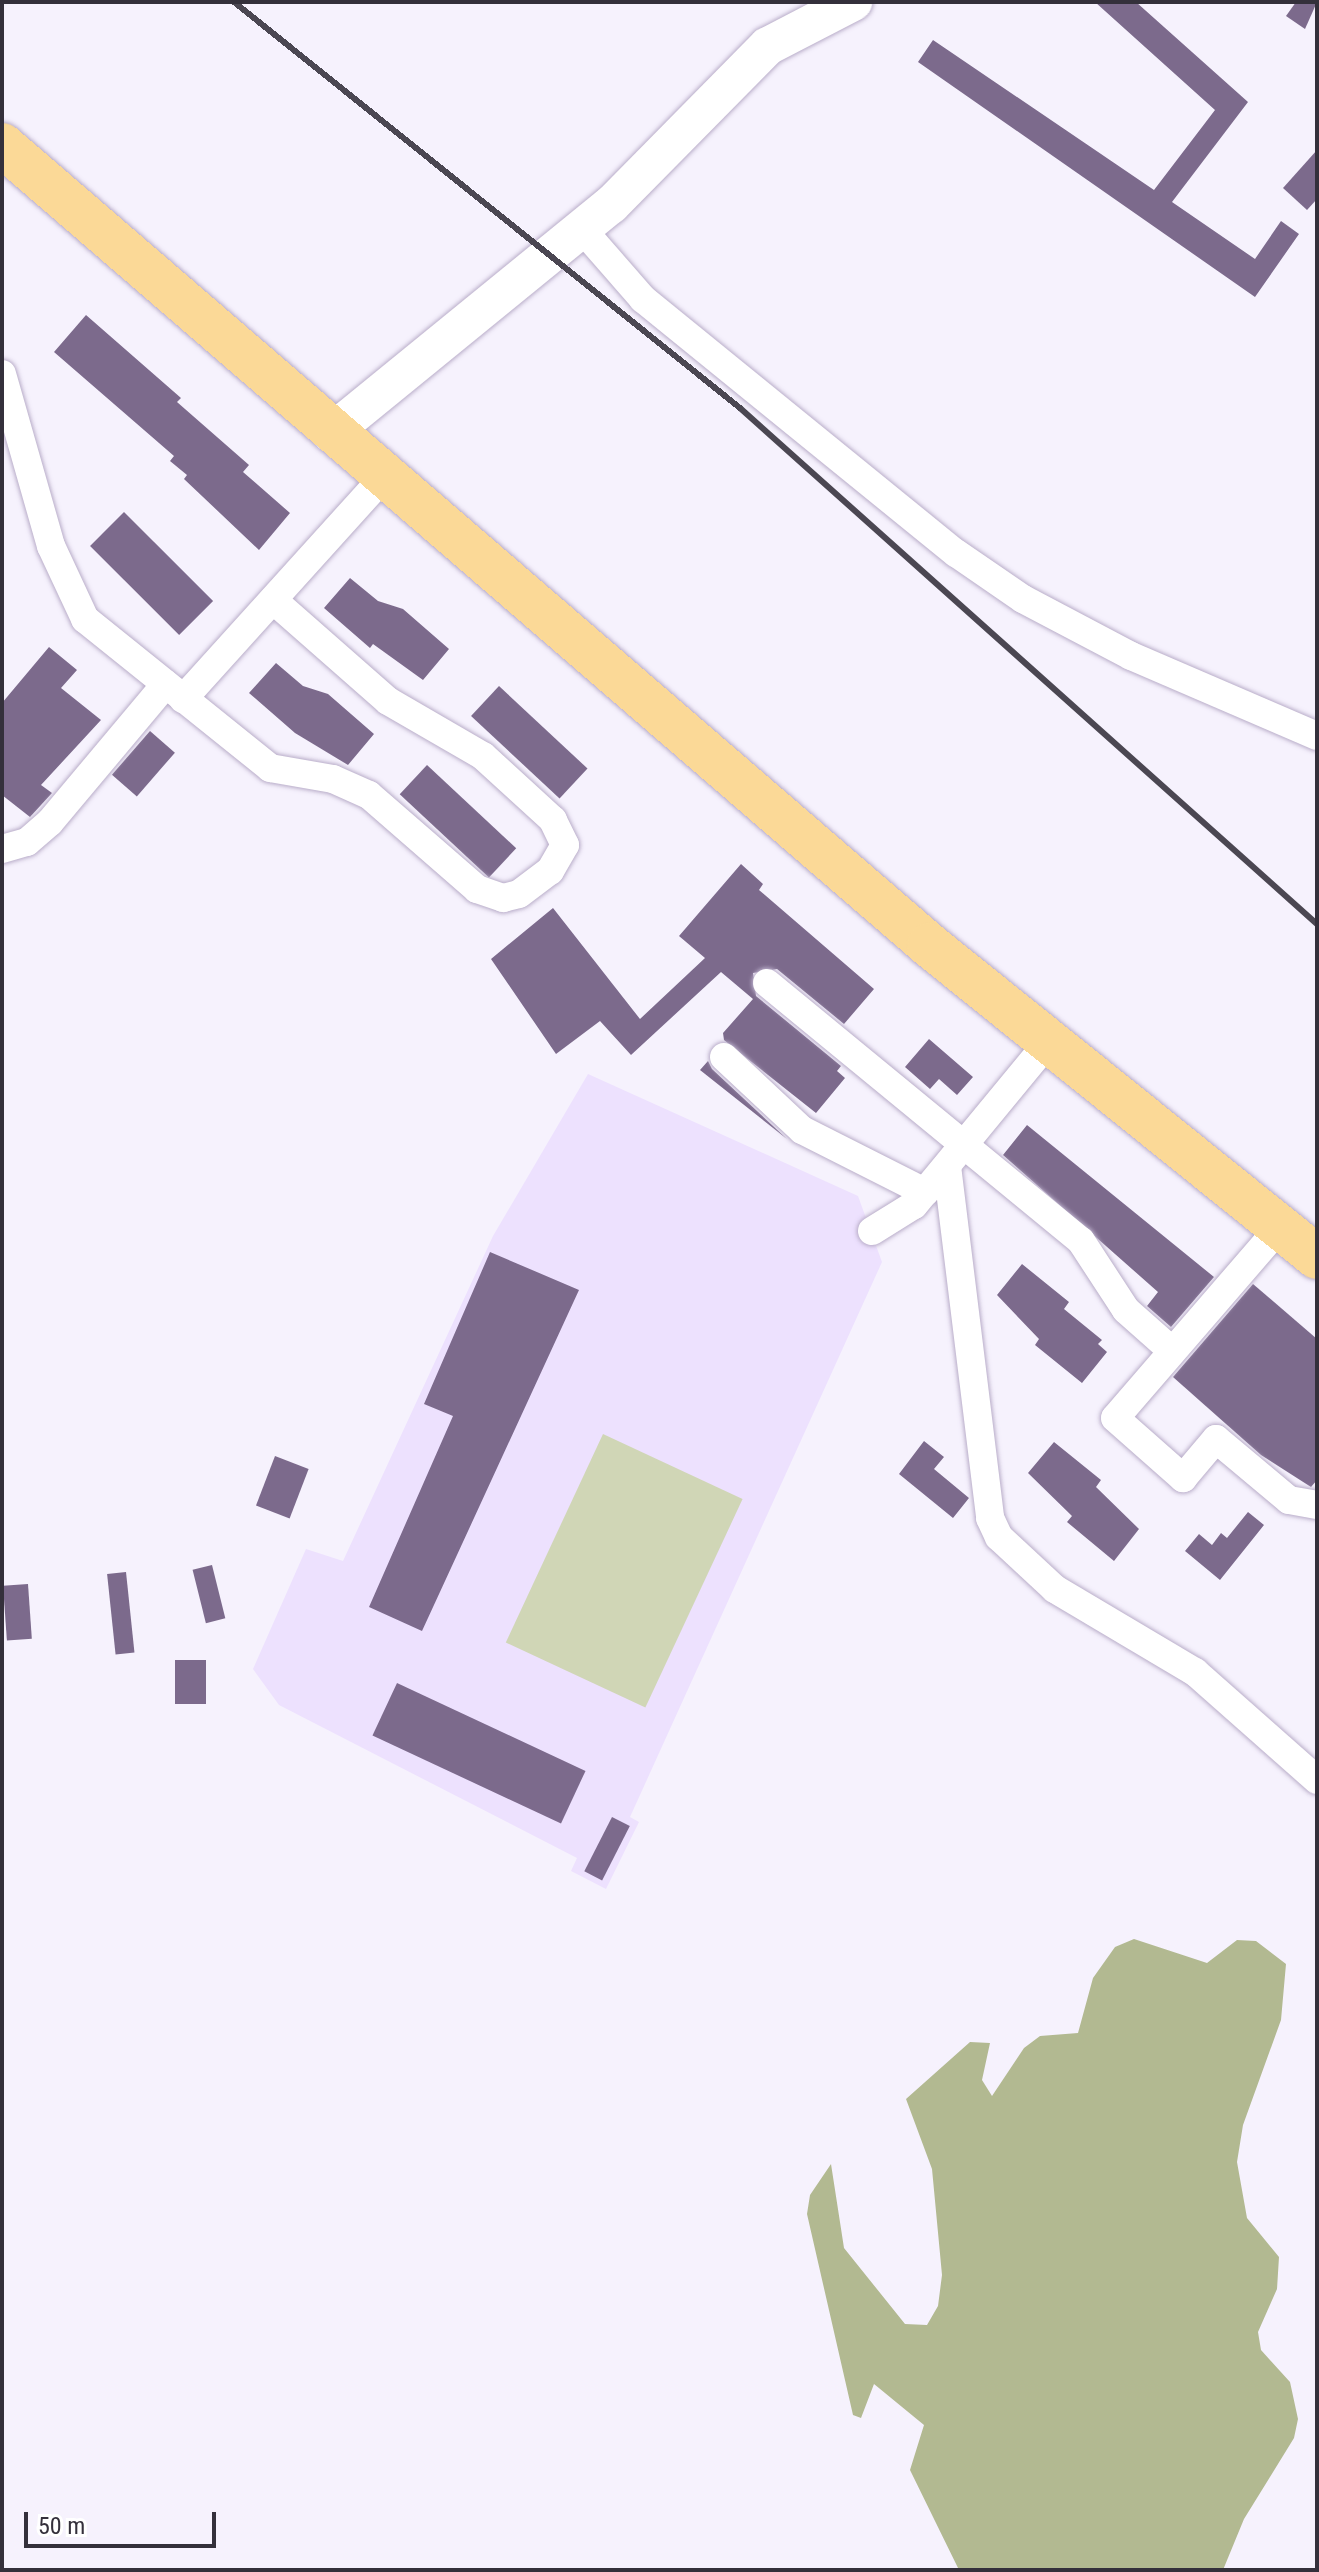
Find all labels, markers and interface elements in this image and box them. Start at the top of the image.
scale bar [28,2496,220,2546]
text: 50 m [38,2512,85,2540]

